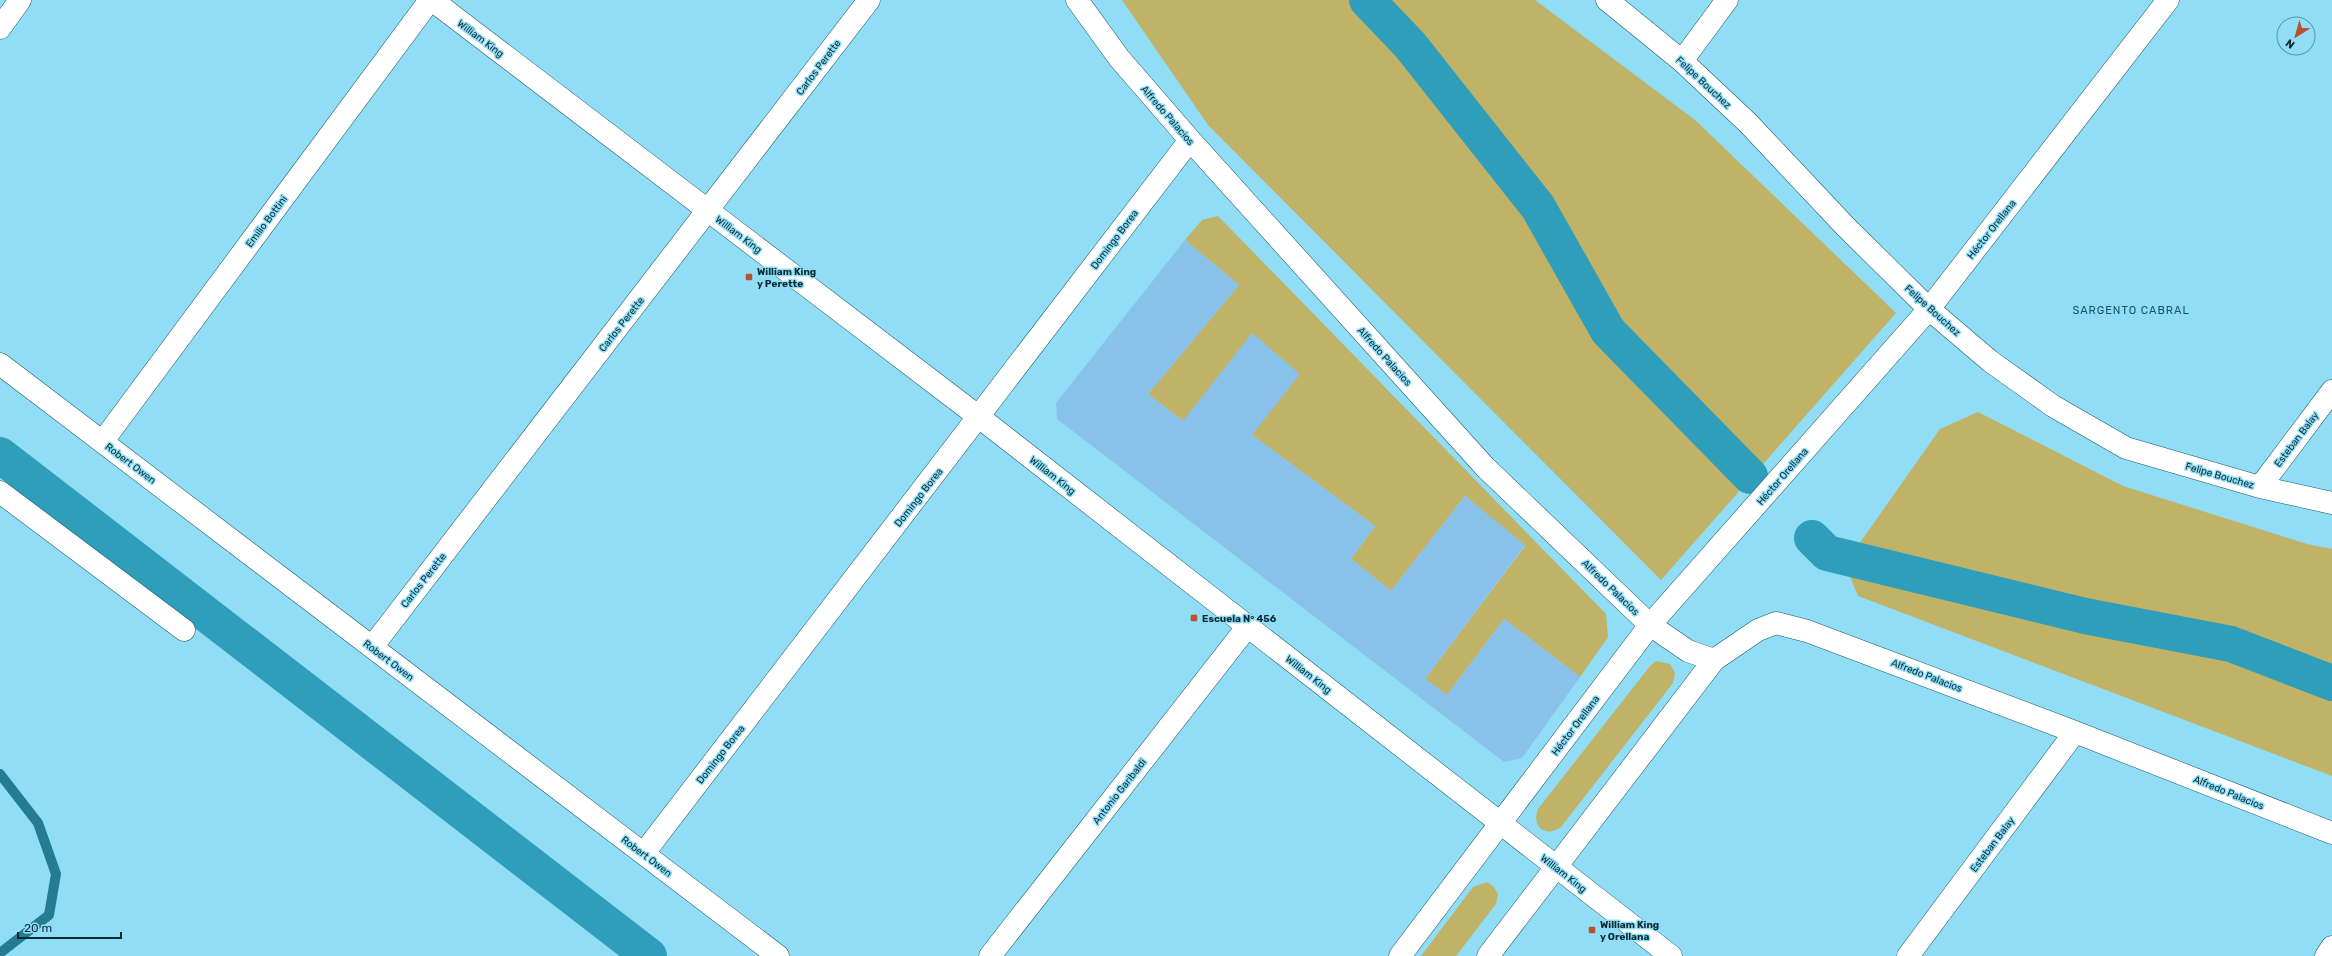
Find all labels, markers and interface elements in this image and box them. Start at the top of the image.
north arrow [2276,16,2316,56]
street label: William King [455,17,506,60]
text: N [2283,36,2297,51]
street label: Carlos Perette [794,37,844,98]
street label: Felipe Bouchez [1673,54,1733,111]
street label: Alfredo Palacios [1138,83,1196,148]
street label: Emilio Bottini [243,193,290,250]
street label: Héctor Orellana [1965,198,2019,262]
street label: Domingo Borea [1089,207,1141,272]
street label: William King [713,213,764,256]
place label: William King y Perette [757,266,816,290]
marker: William King y Perette [744,272,754,282]
street label: Felipe Bouchez [1902,283,1963,339]
street label: Carlos Perette [597,294,647,354]
district label: SARGENTO CABRAL [2072,304,2190,317]
street label: Alfredo Palacios [1355,325,1414,389]
street label: Esteban Balay [2272,409,2322,470]
street label: Robert Owen [103,441,158,487]
street label: Héctor Orellana [1755,446,1811,508]
street label: William King [1027,454,1078,497]
street label: Felipe Bouchez [2184,460,2255,492]
street label: Domingo Borea [892,466,945,529]
street label: Carlos Perette [399,550,449,610]
street label: Alfredo Palacios [1579,557,1641,618]
marker: Escuela N° 456 [1189,613,1199,623]
place label: Escuela N° 456 [1202,613,1277,625]
street label: Robert Owen [361,638,416,684]
street label: William King [1283,653,1334,696]
street label: Alfredo Palacios [1889,657,1964,695]
street label: Héctor Orellana [1549,693,1602,758]
street label: Domingo Borea [694,723,747,786]
street label: Antonio Garibaldi [1090,756,1149,827]
street label: Alfredo Palacios [2192,773,2266,813]
street label: Esteban Balay [1968,814,2018,875]
street label: Robert Owen [619,834,674,880]
street label: William King [1538,852,1589,895]
scale bar [18,914,121,940]
place label: William King y Orellana [1600,919,1659,943]
text: 20 m [24,921,52,935]
marker: William King y Orellana [1587,925,1597,935]

